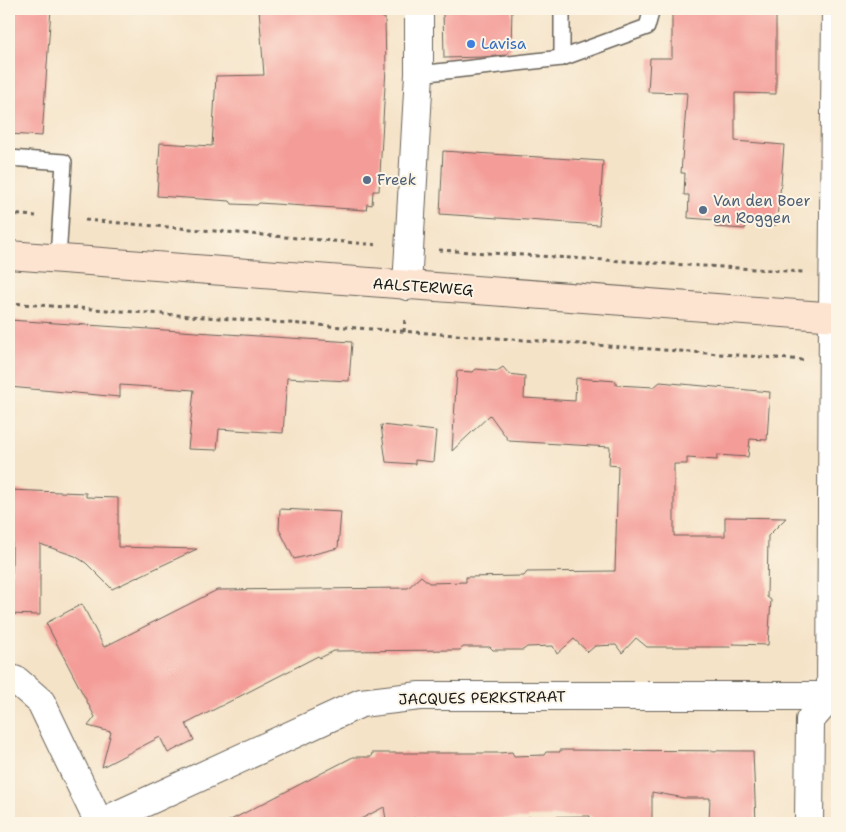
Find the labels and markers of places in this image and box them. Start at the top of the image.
place label: Lavisa [481,34,527,54]
marker: Lavisa [465,38,477,50]
place label: Freek [377,170,416,190]
marker: Freek [361,174,373,186]
place label: Van den Boer en Roggen [713,191,811,228]
marker: Van den Boer en Roggen [697,204,709,216]

